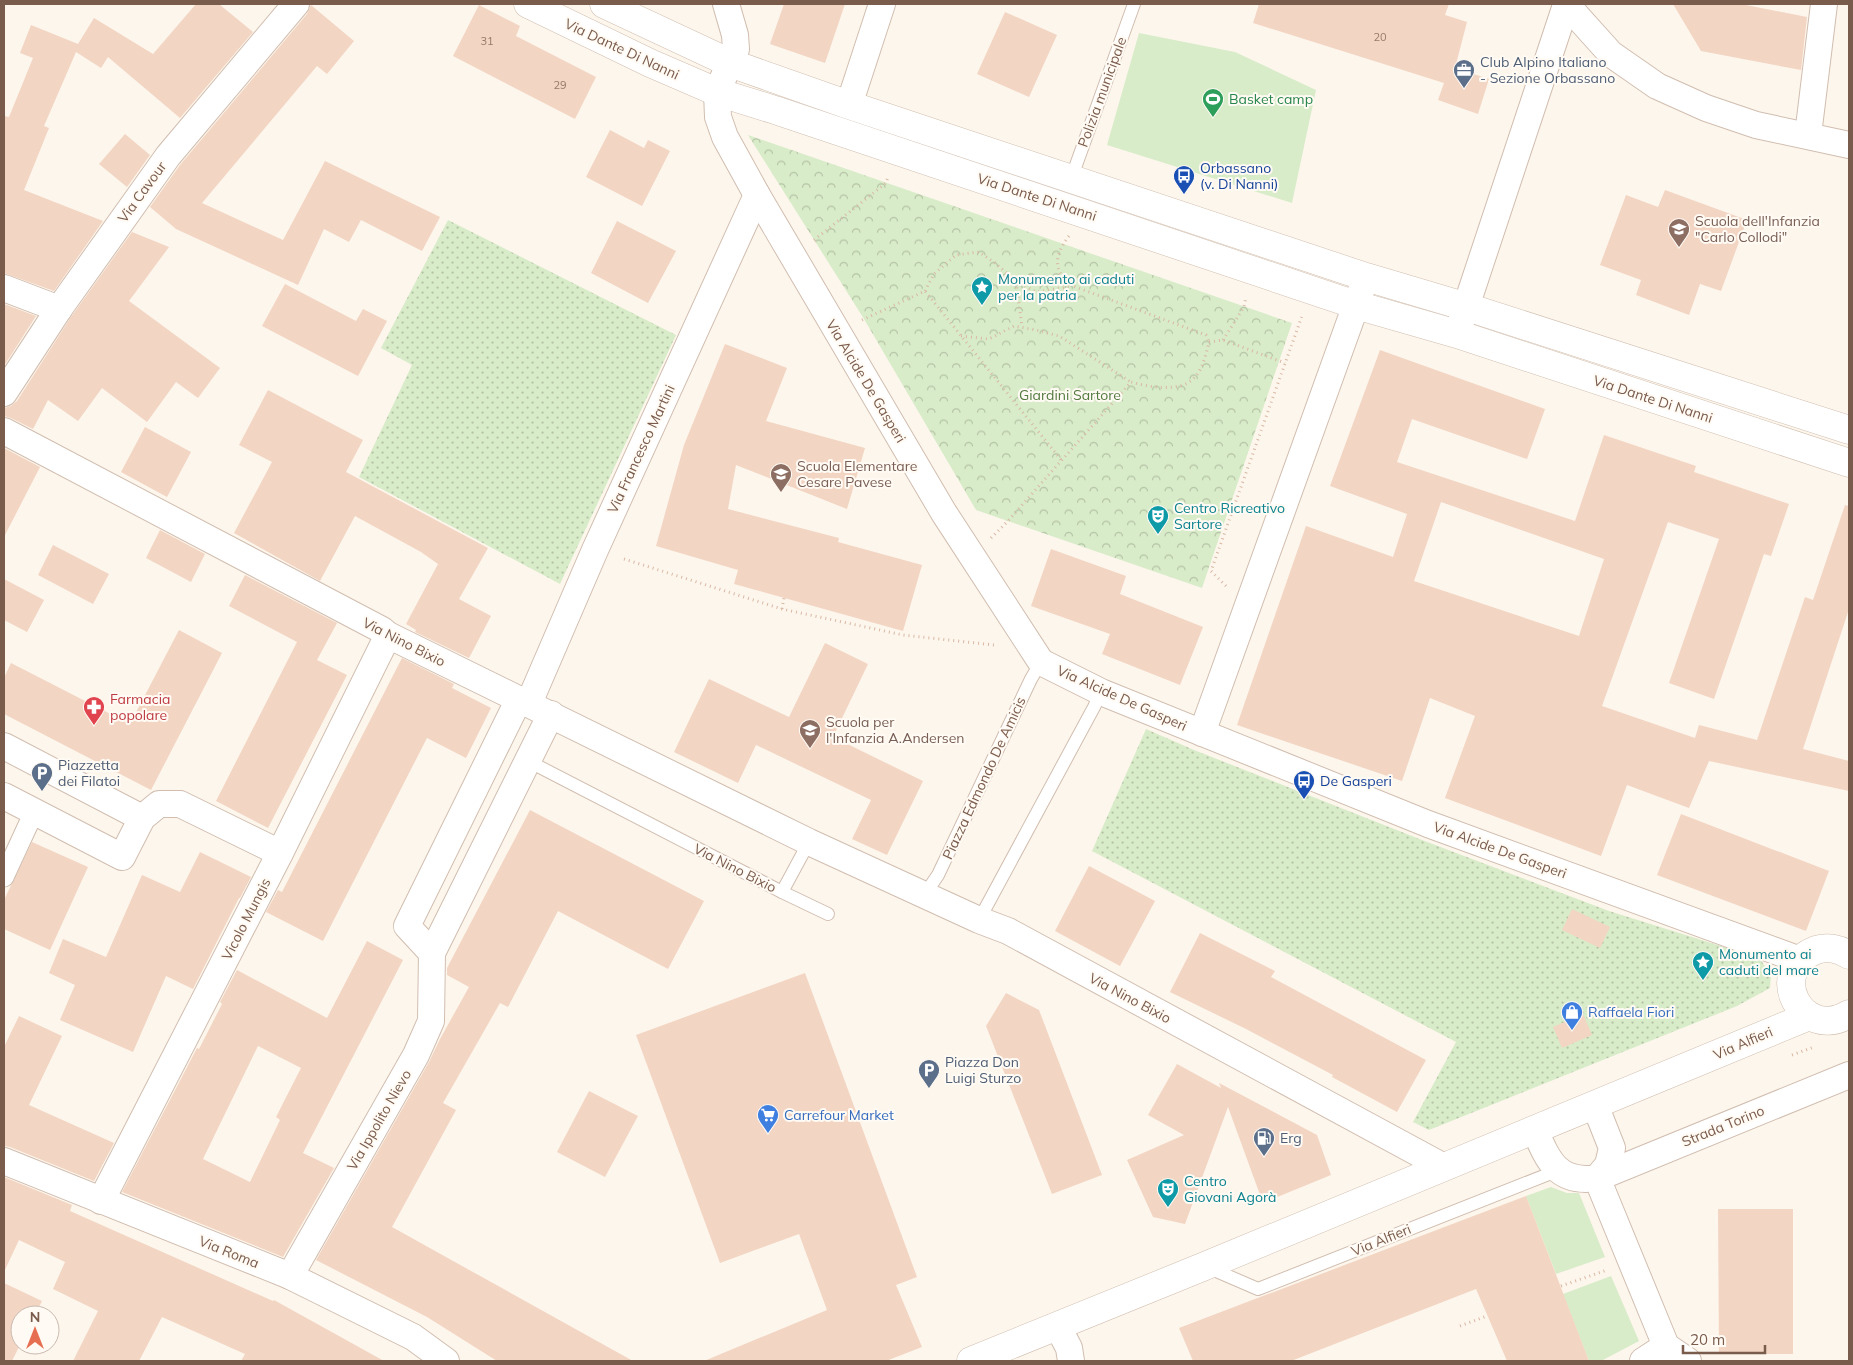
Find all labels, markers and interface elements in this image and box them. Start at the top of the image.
street label: Via Dante Di Nanni [562,15,682,83]
house number: 20 [1373,30,1387,44]
house number: 31 [480,34,494,48]
street label: Polizia municipale [1074,34,1130,150]
place label: Club Alpino Italiano - Sezione Orbassano [1480,53,1615,87]
office icon: Club Alpino Italiano - Sezione Orbassano [1452,58,1476,89]
house number: 29 [553,78,567,92]
sports icon: Basket camp [1201,87,1225,118]
place label: Basket camp [1229,90,1313,108]
street label: Via Cavour [114,157,171,226]
place label: Orbassano (v. Di Nanni) [1200,159,1279,193]
bus stop icon: Orbassano (v. Di Nanni) [1172,164,1196,195]
street label: Via Dante Di Nanni [975,169,1099,225]
place label: Scuola dell'Infanzia "Carlo Collodi" [1695,212,1820,246]
school or university icon: Scuola dell'Infanzia "Carlo Collodi" [1667,217,1691,248]
place label: Monumento ai caduti per la patria [998,270,1134,304]
place icon: Monumento ai caduti per la patria [970,275,994,306]
street label: Via Alcide De Gasperi [822,316,910,446]
street label: Via Dante Di Nanni [1591,371,1715,427]
street label: Via Francesco Martini [603,382,679,516]
park label: Giardini Sartore [1019,386,1121,404]
place label: Scuola Elementare Cesare Pavese [797,457,917,491]
school or university icon: Scuola Elementare Cesare Pavese [769,462,793,493]
place label: Centro Ricreativo Sartore [1174,499,1285,533]
theatre icon: Centro Ricreativo Sartore [1146,504,1170,535]
street label: Via Nino Bixio [360,613,448,671]
street label: Via Alcide De Gasperi [1054,661,1190,735]
place label: Farmacia popolare [110,690,170,724]
street label: Piazza Edmondo De Amicis [938,694,1030,862]
pharmacy icon: Farmacia popolare [82,695,106,726]
place label: Scuola per l'Infanzia A.Andersen [826,713,965,747]
school or university icon: Scuola per l'Infanzia A.Andersen [798,718,822,749]
place label: Piazzetta dei Filatoi [58,756,120,790]
parking icon: Piazzetta dei Filatoi [30,761,54,792]
bus stop icon: De Gasperi [1292,769,1316,800]
place label: De Gasperi [1320,772,1392,790]
street label: Via Alcide De Gasperi [1431,818,1569,882]
street label: Via Nino Bixio [691,839,779,897]
street label: Vicolo Mungis [218,875,274,963]
place label: Monumento ai caduti del mare [1719,945,1819,979]
place icon: Monumento ai caduti del mare [1691,950,1715,981]
street label: Via Nino Bixio [1086,969,1174,1027]
shop icon: Raffaela Fiori [1560,1000,1584,1031]
place label: Raffaela Fiori [1588,1003,1674,1021]
street label: Via Alfieri [1711,1022,1775,1064]
place label: Piazza Don Luigi Sturzo [945,1053,1021,1087]
parking icon: Piazza Don Luigi Sturzo [917,1058,941,1089]
street label: Via Ippolito Nievo [343,1066,415,1174]
street label: Strada Torino [1679,1101,1767,1151]
supermarket icon: Carrefour Market [756,1103,780,1134]
place label: Carrefour Market [784,1106,894,1124]
fuel station icon: Erg [1252,1126,1276,1157]
place label: Erg [1280,1129,1302,1147]
place label: Centro Giovani Agorà [1184,1172,1276,1206]
theatre icon: Centro Giovani Agorà [1156,1177,1180,1208]
street label: Via Alfieri [1348,1220,1414,1260]
street label: Via Roma [196,1232,262,1272]
north arrow [10,1305,60,1355]
text: N [30,1308,40,1326]
scale bar [1683,1322,1766,1354]
text: 20 m [1690,1330,1725,1349]

